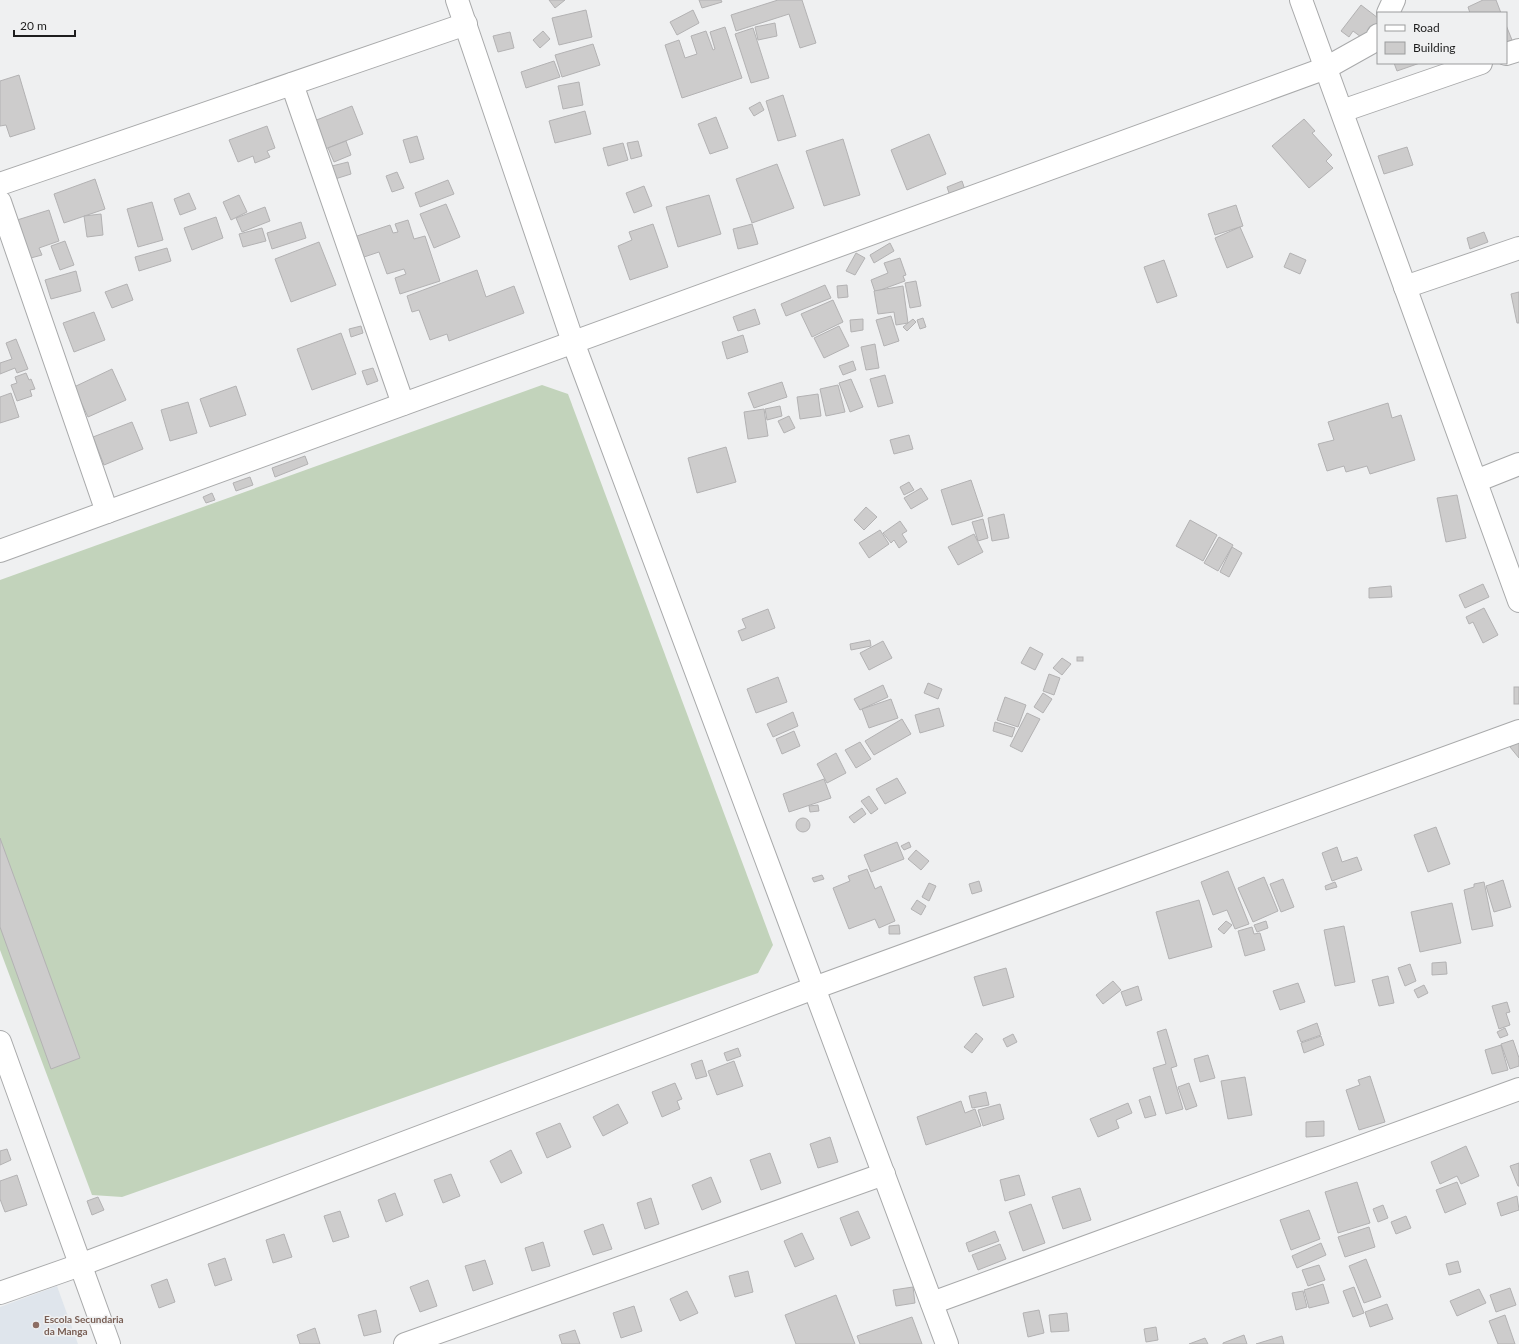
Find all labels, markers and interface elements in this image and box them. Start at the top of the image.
scale bar [14,12,75,38]
legend [1377,12,1507,64]
text: 20 m [20,18,47,33]
text: Road [1413,20,1440,35]
text: Building [1413,40,1456,55]
place label: Escola Secundaria da Manga [44,1313,124,1337]
marker: Escola Secundaria da Manga [31,1320,41,1330]

